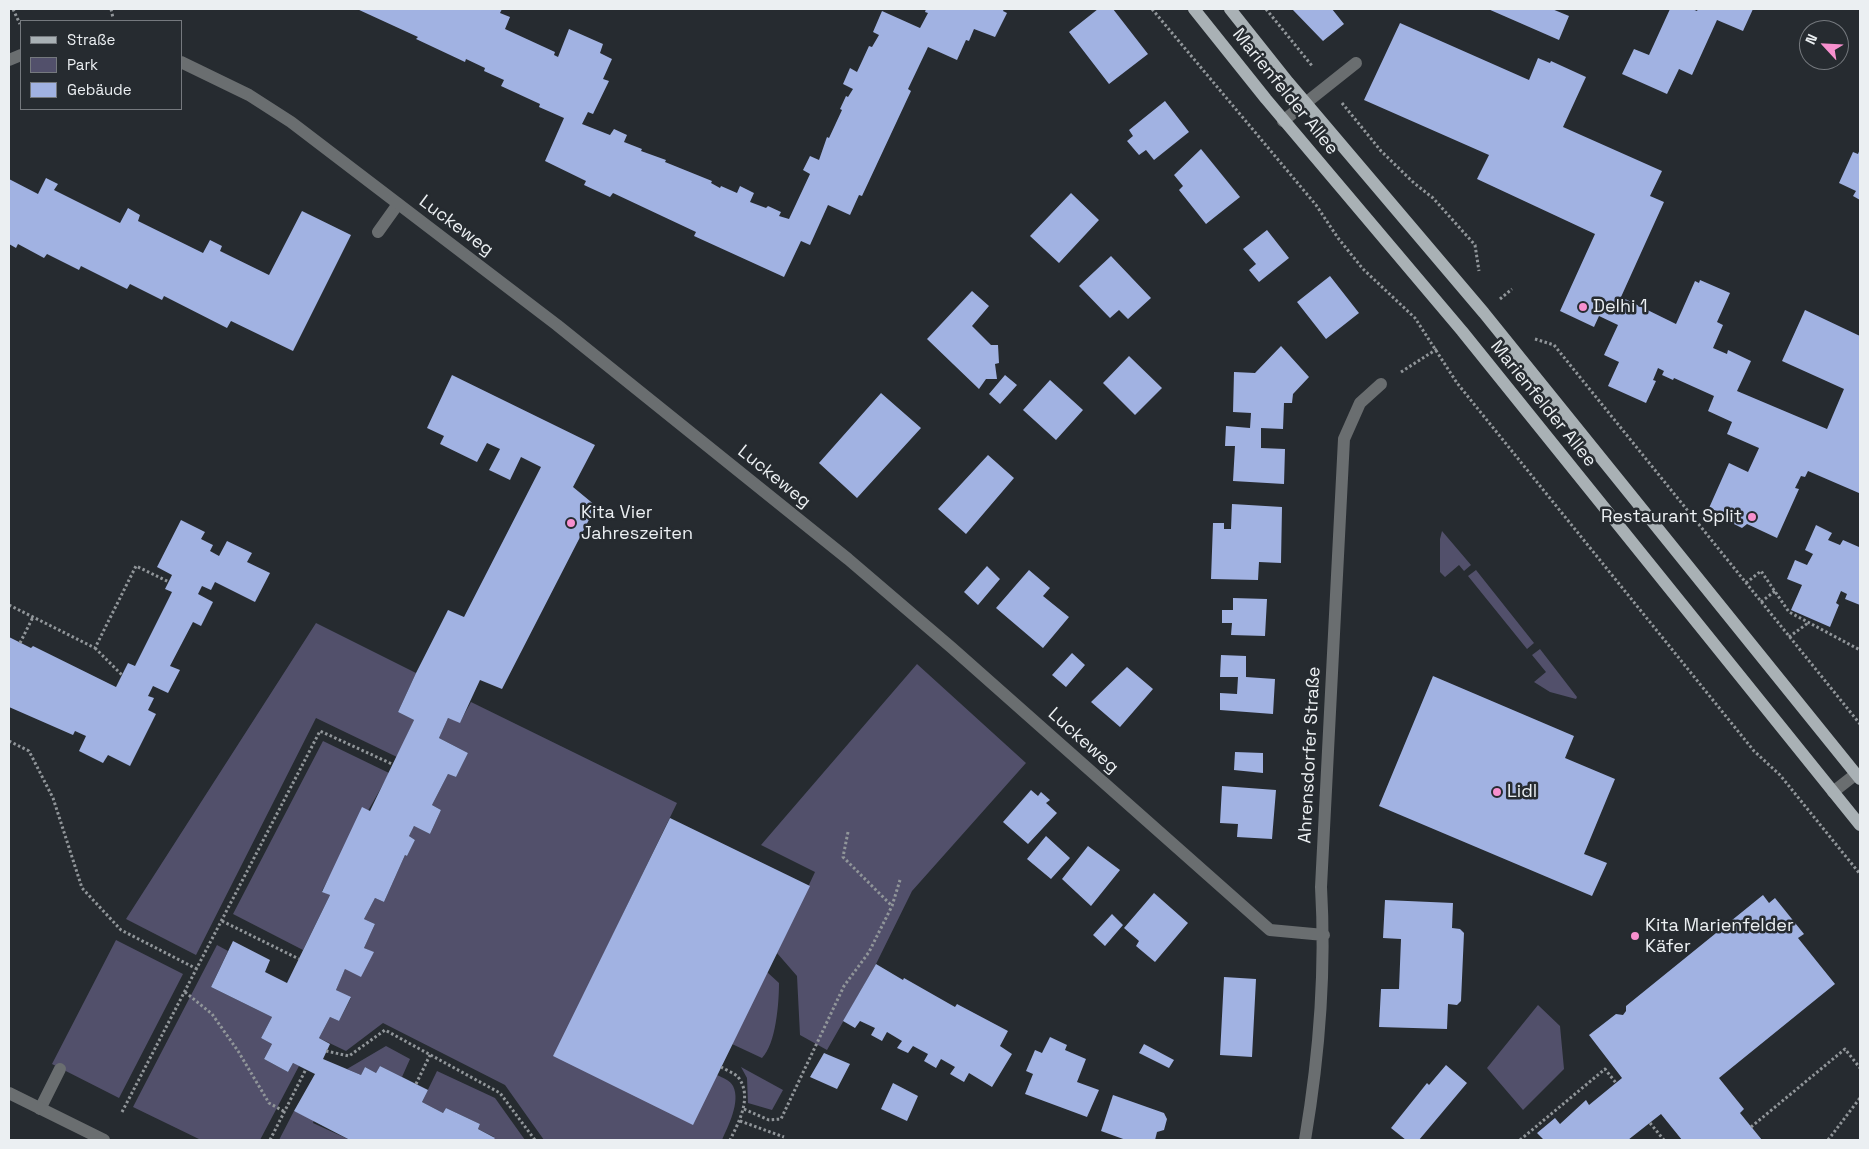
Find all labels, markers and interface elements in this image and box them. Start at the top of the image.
legend [20,20,182,110]
north arrow [1799,20,1849,70]
street label: Marienfelder Allee [1227,24,1343,160]
text: Straße [67,30,115,49]
text: N [1801,31,1821,47]
text: Park [67,55,98,74]
text: Gebäude [67,80,132,99]
street label: Luckeweg [414,191,498,261]
place label: Delhi 1 [1593,296,1648,318]
marker: Delhi 1 [1577,301,1589,313]
street label: Marienfelder Allee [1485,336,1601,472]
street label: Luckeweg [733,441,815,513]
place label: Kita Vier Jahreszeiten [581,502,693,544]
place label: Restaurant Split [1601,506,1742,528]
marker: Restaurant Split [1746,511,1758,523]
marker: Kita Vier Jahreszeiten [565,517,577,529]
street label: Ahrensdorfer Straße [1295,666,1325,844]
street label: Luckeweg [1043,704,1123,778]
place label: Lidl [1507,781,1537,803]
marker: Lidl [1491,786,1503,798]
place label: Kita Marienfelder Käfer [1645,915,1794,958]
marker: Kita Marienfelder Käfer [1629,930,1641,942]

